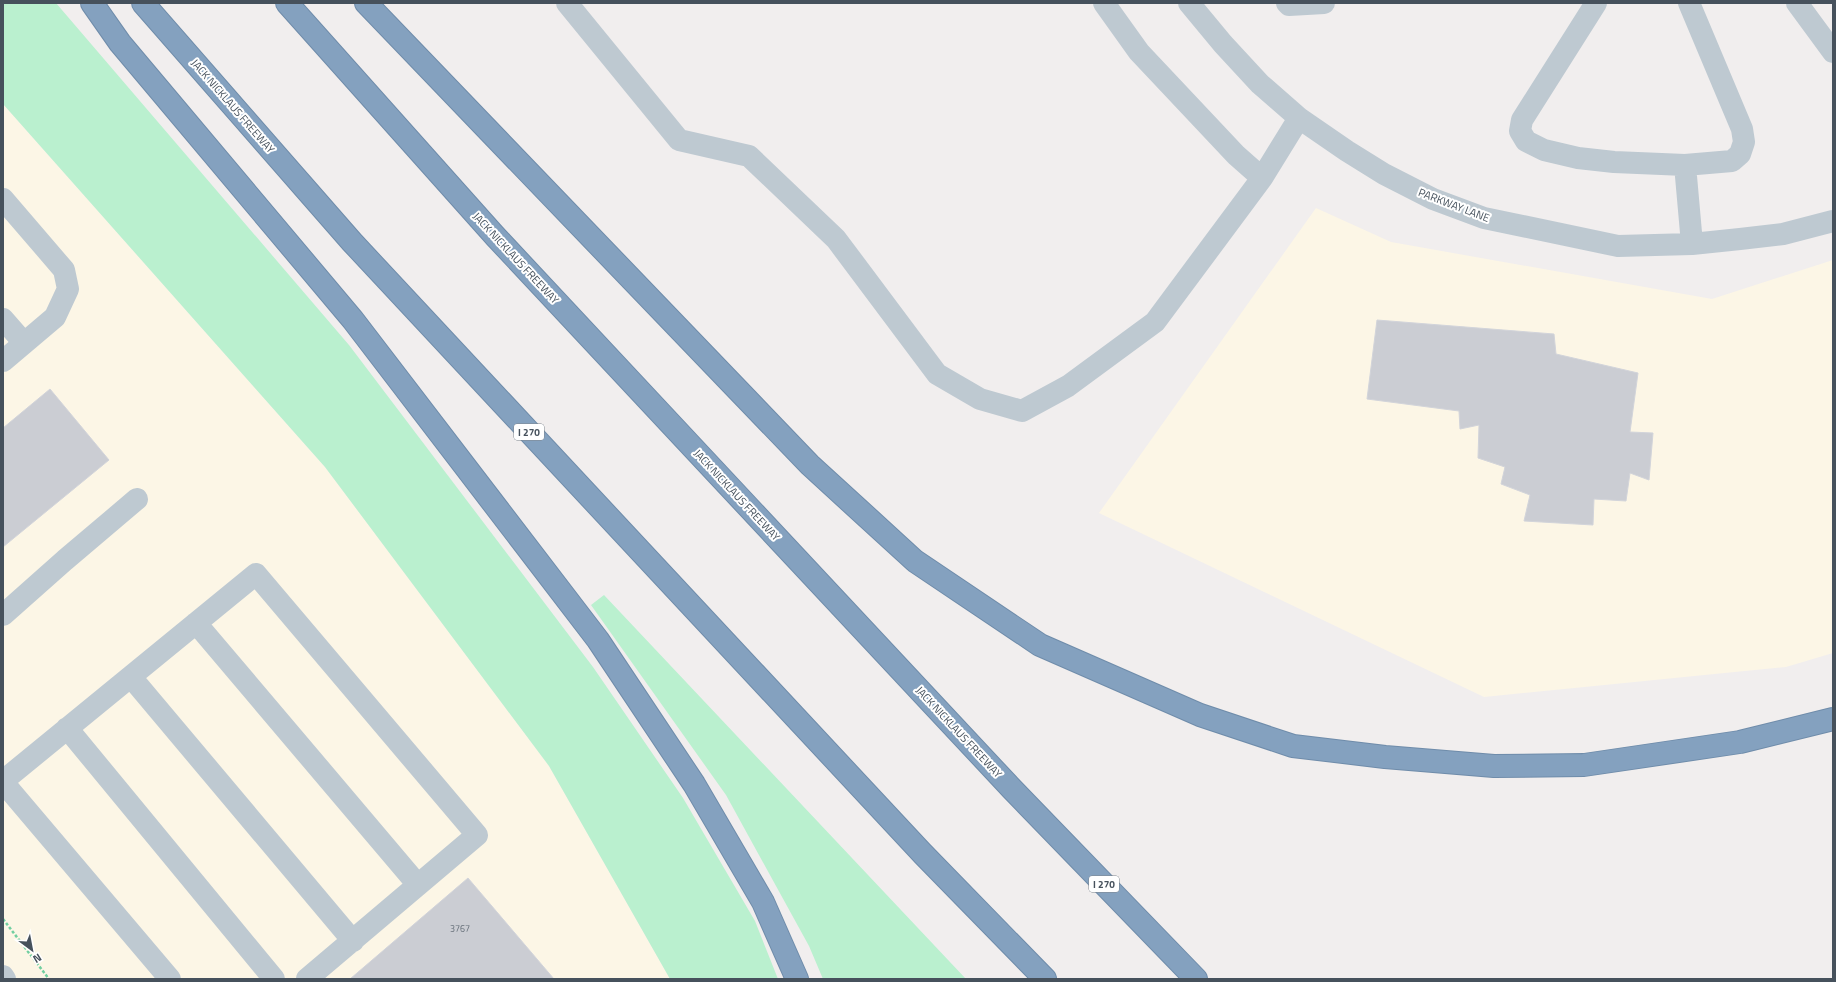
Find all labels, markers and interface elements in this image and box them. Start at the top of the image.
street label: JACK NICKLAUS FREEWAY [188,55,278,157]
street label: PARKWAY LANE [1416,184,1492,226]
street label: JACK NICKLAUS FREEWAY [469,209,563,307]
road number: I 270 [514,424,544,440]
street label: JACK NICKLAUS FREEWAY [690,446,784,544]
street label: JACK NICKLAUS FREEWAY [912,683,1006,781]
road number: I 270 [1089,876,1119,892]
house number: 3767 [450,922,470,935]
north arrow [12,930,52,970]
text: N [30,950,45,967]

